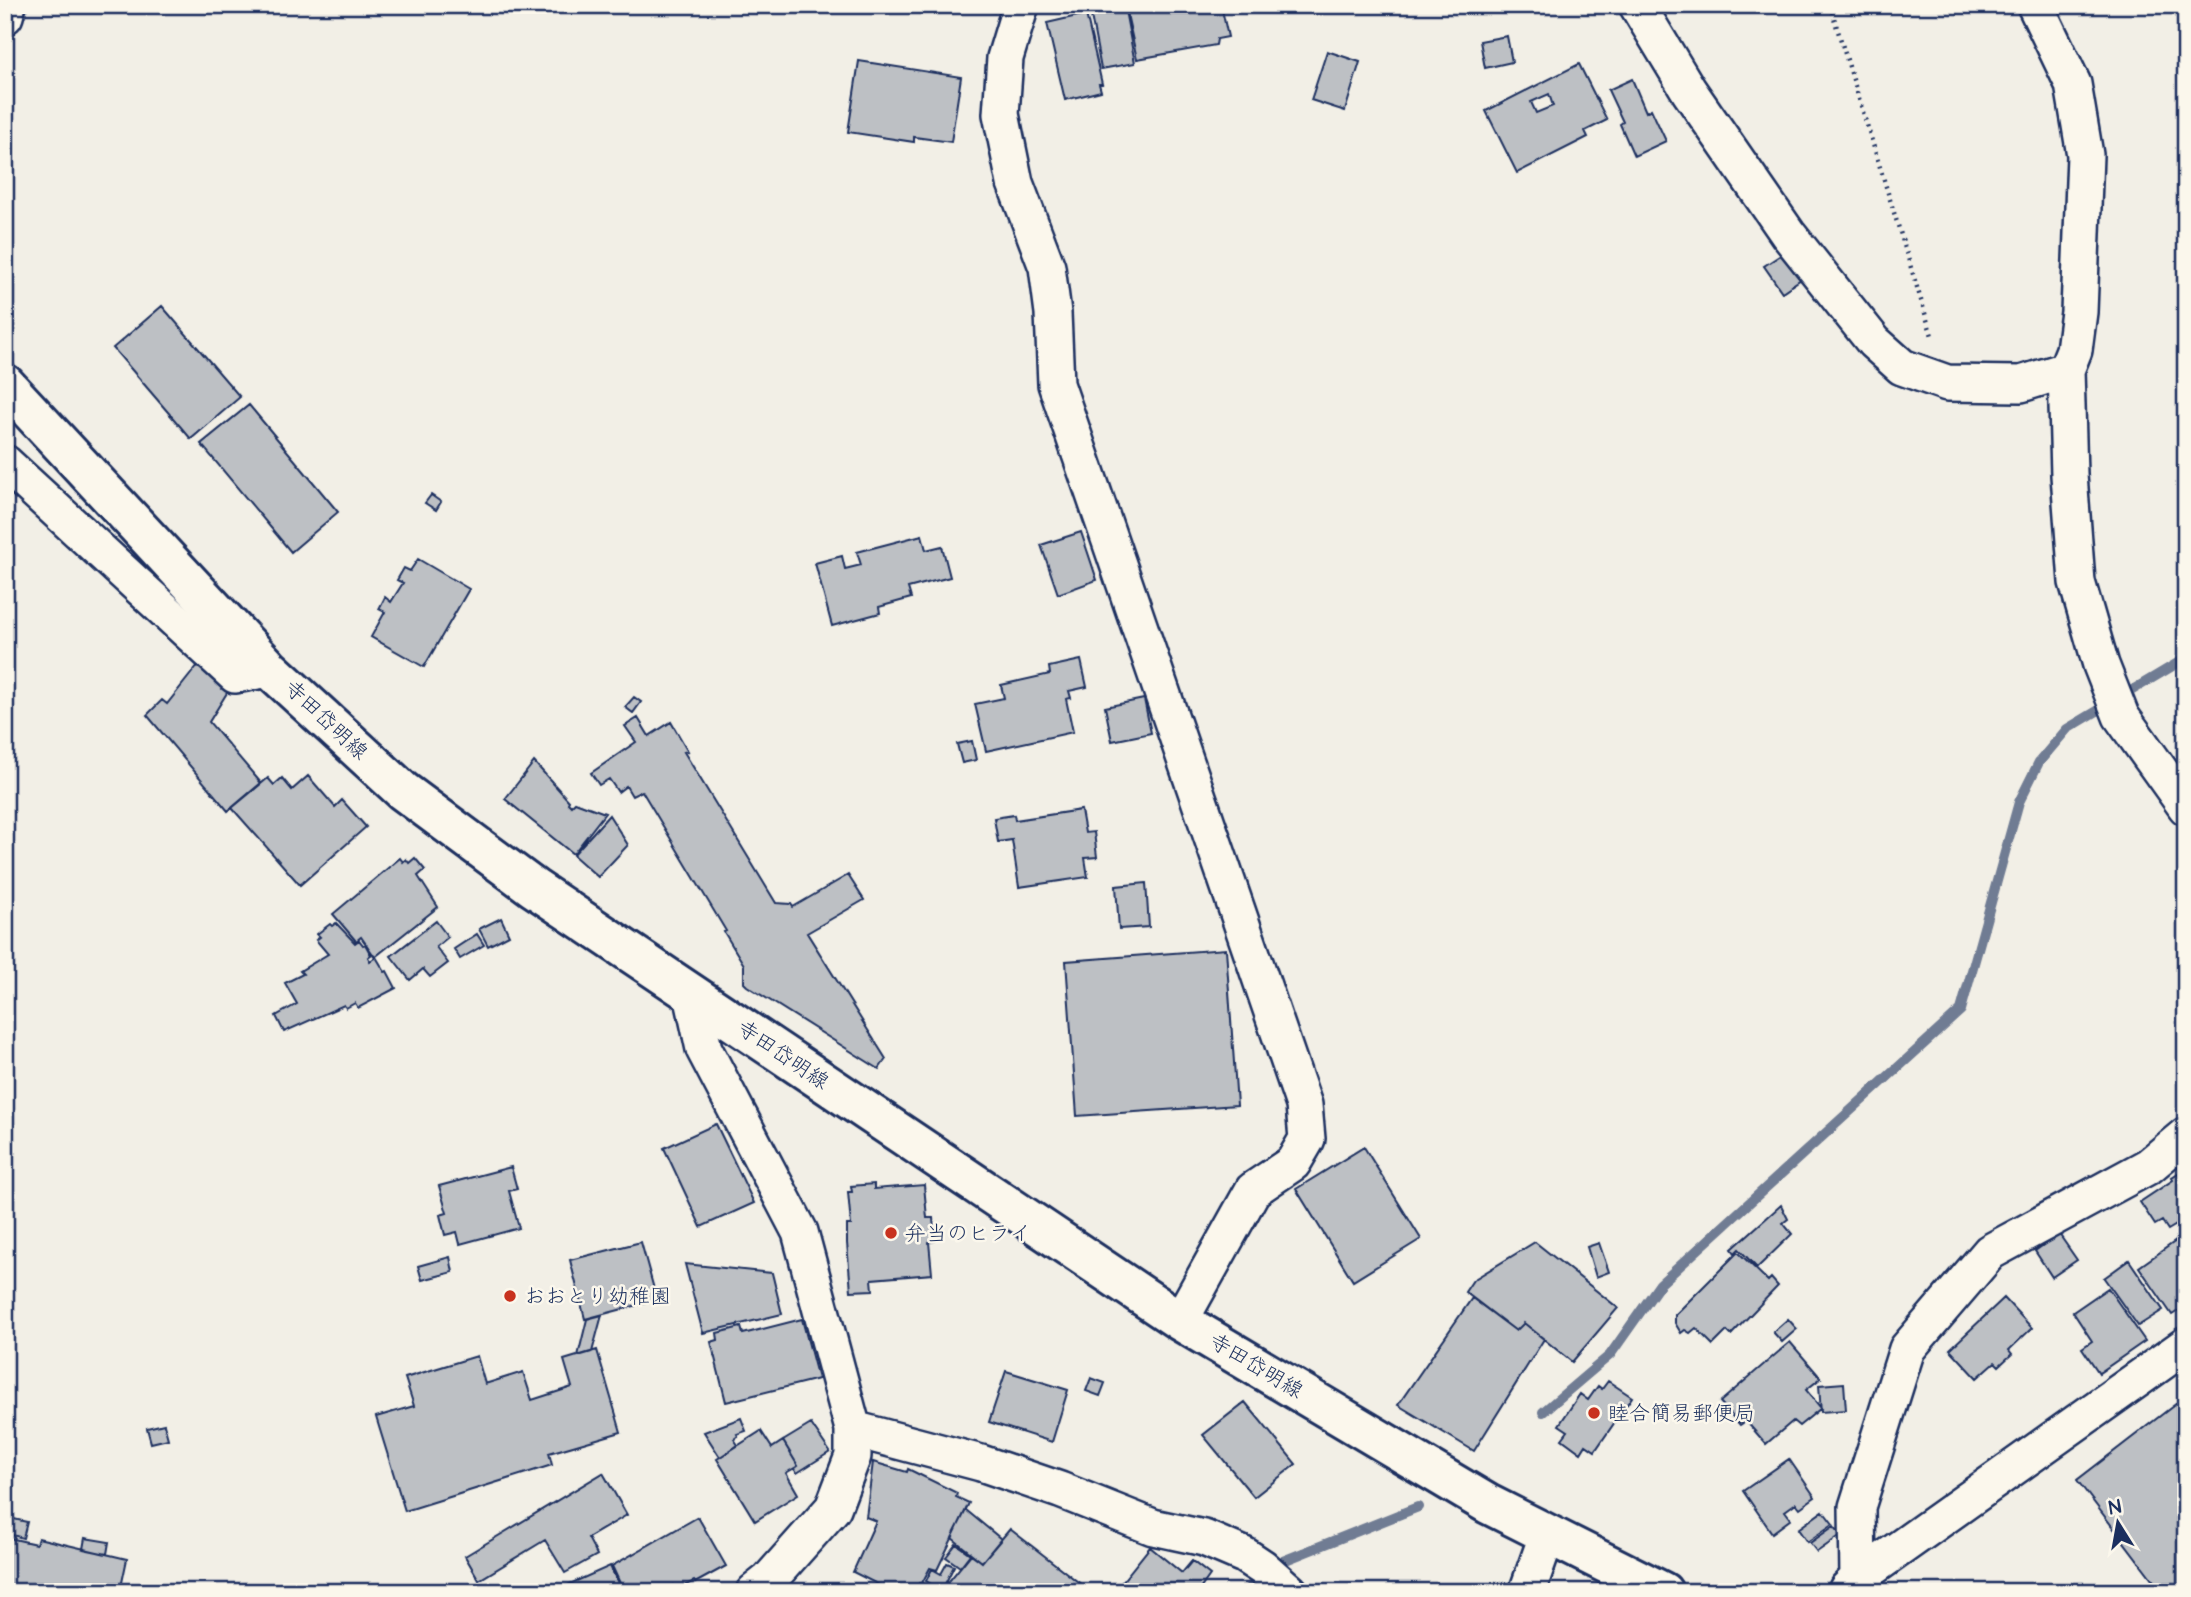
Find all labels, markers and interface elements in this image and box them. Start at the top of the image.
street label: 寺田岱明線 [278,674,374,766]
street label: 寺田岱明線 [731,1014,835,1096]
place label: 弁当のヒライ [905,1219,1030,1248]
marker: 弁当のヒライ [883,1225,899,1241]
place label: おおとり幼稚園 [524,1282,671,1311]
marker: おおとり幼稚園 [502,1288,518,1304]
street label: 寺田岱明線 [1204,1327,1308,1405]
place label: 睦合簡易郵便局 [1608,1399,1755,1428]
marker: 睦合簡易郵便局 [1586,1405,1602,1421]
north arrow [2082,1488,2152,1558]
text: N [2107,1493,2124,1522]

